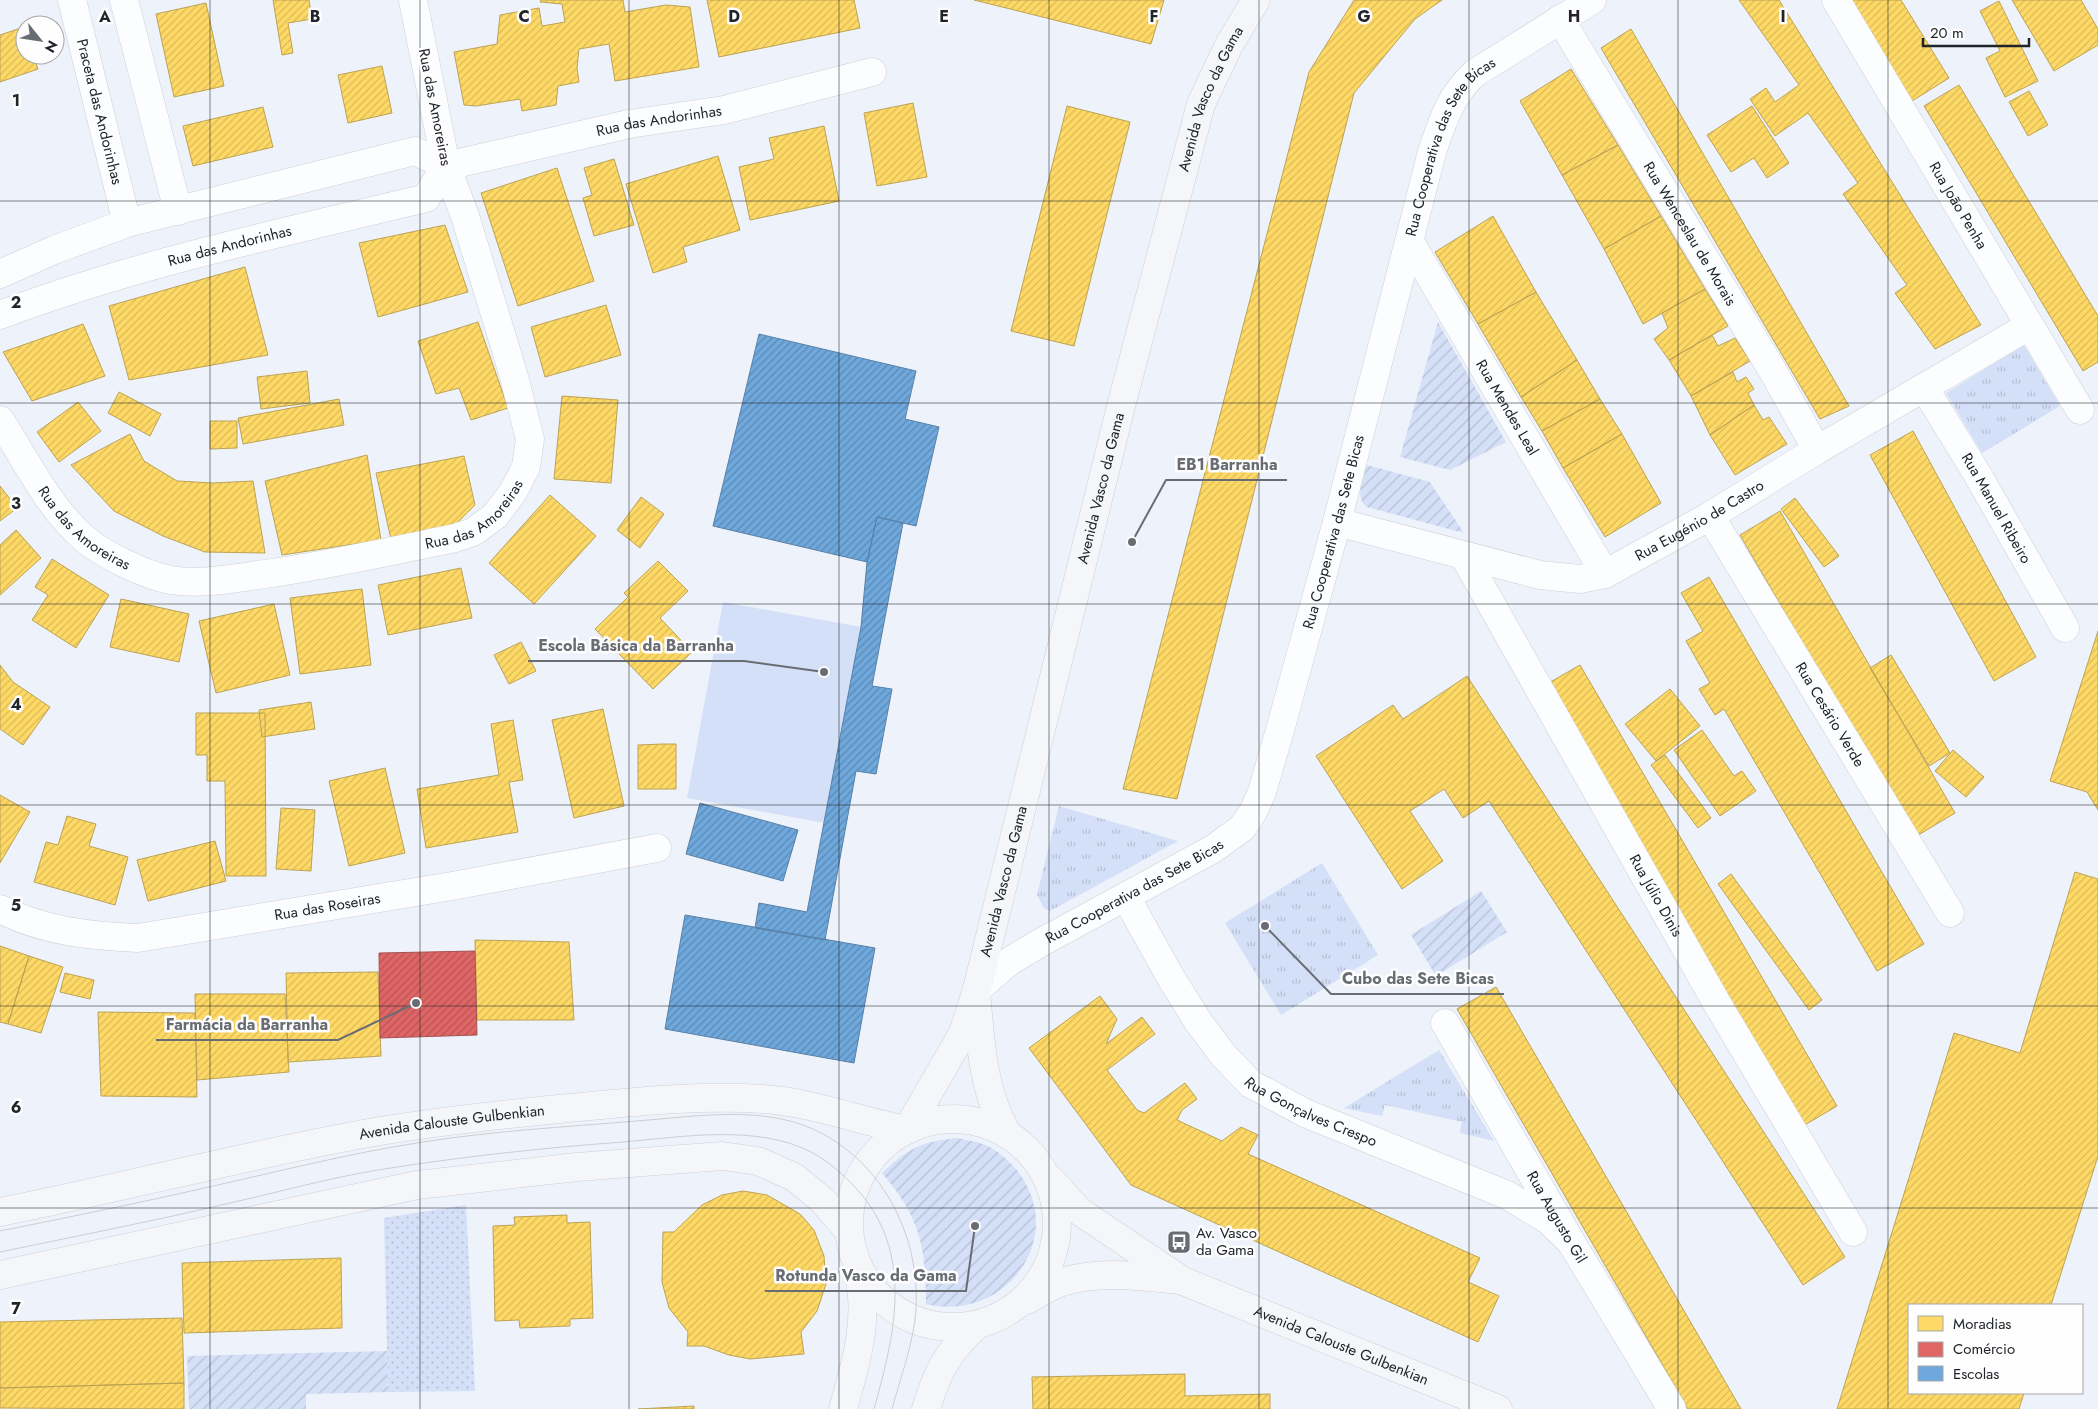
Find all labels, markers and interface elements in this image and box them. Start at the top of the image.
text: A [98,5,111,28]
text: B [310,5,320,28]
text: C [518,5,530,28]
text: D [728,5,740,28]
text: E [939,5,949,28]
text: F [1150,5,1158,28]
text: G [1357,5,1371,28]
text: H [1568,5,1580,28]
text: I [1780,5,1786,28]
north arrow [15,15,65,65]
scale bar [1923,15,2029,47]
street label: Avenida Vasco da Gama [1173,22,1249,174]
text: 20 m [1930,22,1964,44]
street label: Praceta das Andorinhas [71,36,128,187]
text: N [40,37,63,56]
street label: Rua das Amoreiras [413,46,457,168]
street label: Rua Cooperativa das Sete Bicas [1400,52,1500,239]
text: 1 [12,89,20,112]
street label: Rua das Andorinhas [594,99,723,142]
street label: Rua João Penha [1924,157,1993,253]
street label: Rua Wenceslau de Morais [1638,158,1742,310]
street label: Rua das Andorinhas [165,219,294,272]
text: 2 [11,291,21,314]
street label: Rua Mendes Leal [1470,355,1544,460]
street label: Avenida Vasco da Gama [1071,410,1130,566]
street label: Rua Cooperativa das Sete Bicas [1297,433,1370,632]
callout: EB1 Barranha [1166,449,1287,480]
street label: Rua Manuel Ribeiro [1956,449,2037,568]
text: EB1 Barranha [1176,453,1278,476]
street label: Rua Eugénio de Castro [1631,474,1768,566]
street label: Rua das Amoreiras [423,476,529,555]
street label: Rua das Amoreiras [33,482,134,575]
text: 3 [11,492,21,515]
callout: Escola Básica da Barranha [528,630,744,661]
text: Escola Básica da Barranha [538,634,734,657]
street label: Rua Cesário Verde [1790,658,1870,771]
text: 4 [10,693,22,716]
street label: Avenida Vasco da Gama [974,804,1033,959]
street label: Rua Cooperativa das Sete Bicas [1041,834,1228,949]
street label: Rua Júlio Dinis [1624,850,1688,941]
street label: Rua das Roseiras [273,887,382,926]
text: 5 [11,894,21,917]
callout: Cubo das Sete Bicas [1331,963,1504,994]
text: Cubo das Sete Bicas [1342,967,1494,990]
callout: Farmácia da Barranha [156,1009,338,1040]
text: Farmácia da Barranha [166,1013,328,1036]
street label: Rua Gonçalves Crespo [1239,1072,1380,1152]
text: 6 [11,1096,21,1119]
street label: Avenida Calouste Gulbenkian [357,1099,546,1146]
street label: Rua Augusto Gil [1521,1167,1592,1267]
place label: Av. Vasco da Gama [1196,1222,1257,1261]
bus stop icon: Av. Vasco da Gama [1166,1229,1192,1255]
callout: Rotunda Vasco da Gama [765,1260,966,1291]
text: Rotunda Vasco da Gama [775,1264,957,1287]
text: 7 [11,1297,21,1320]
street label: Avenida Calouste Gulbenkian [1250,1300,1432,1391]
legend [1908,1304,2083,1394]
text: Moradias [1953,1313,2011,1335]
text: Comércio [1953,1338,2015,1360]
text: Escolas [1953,1363,1999,1385]

